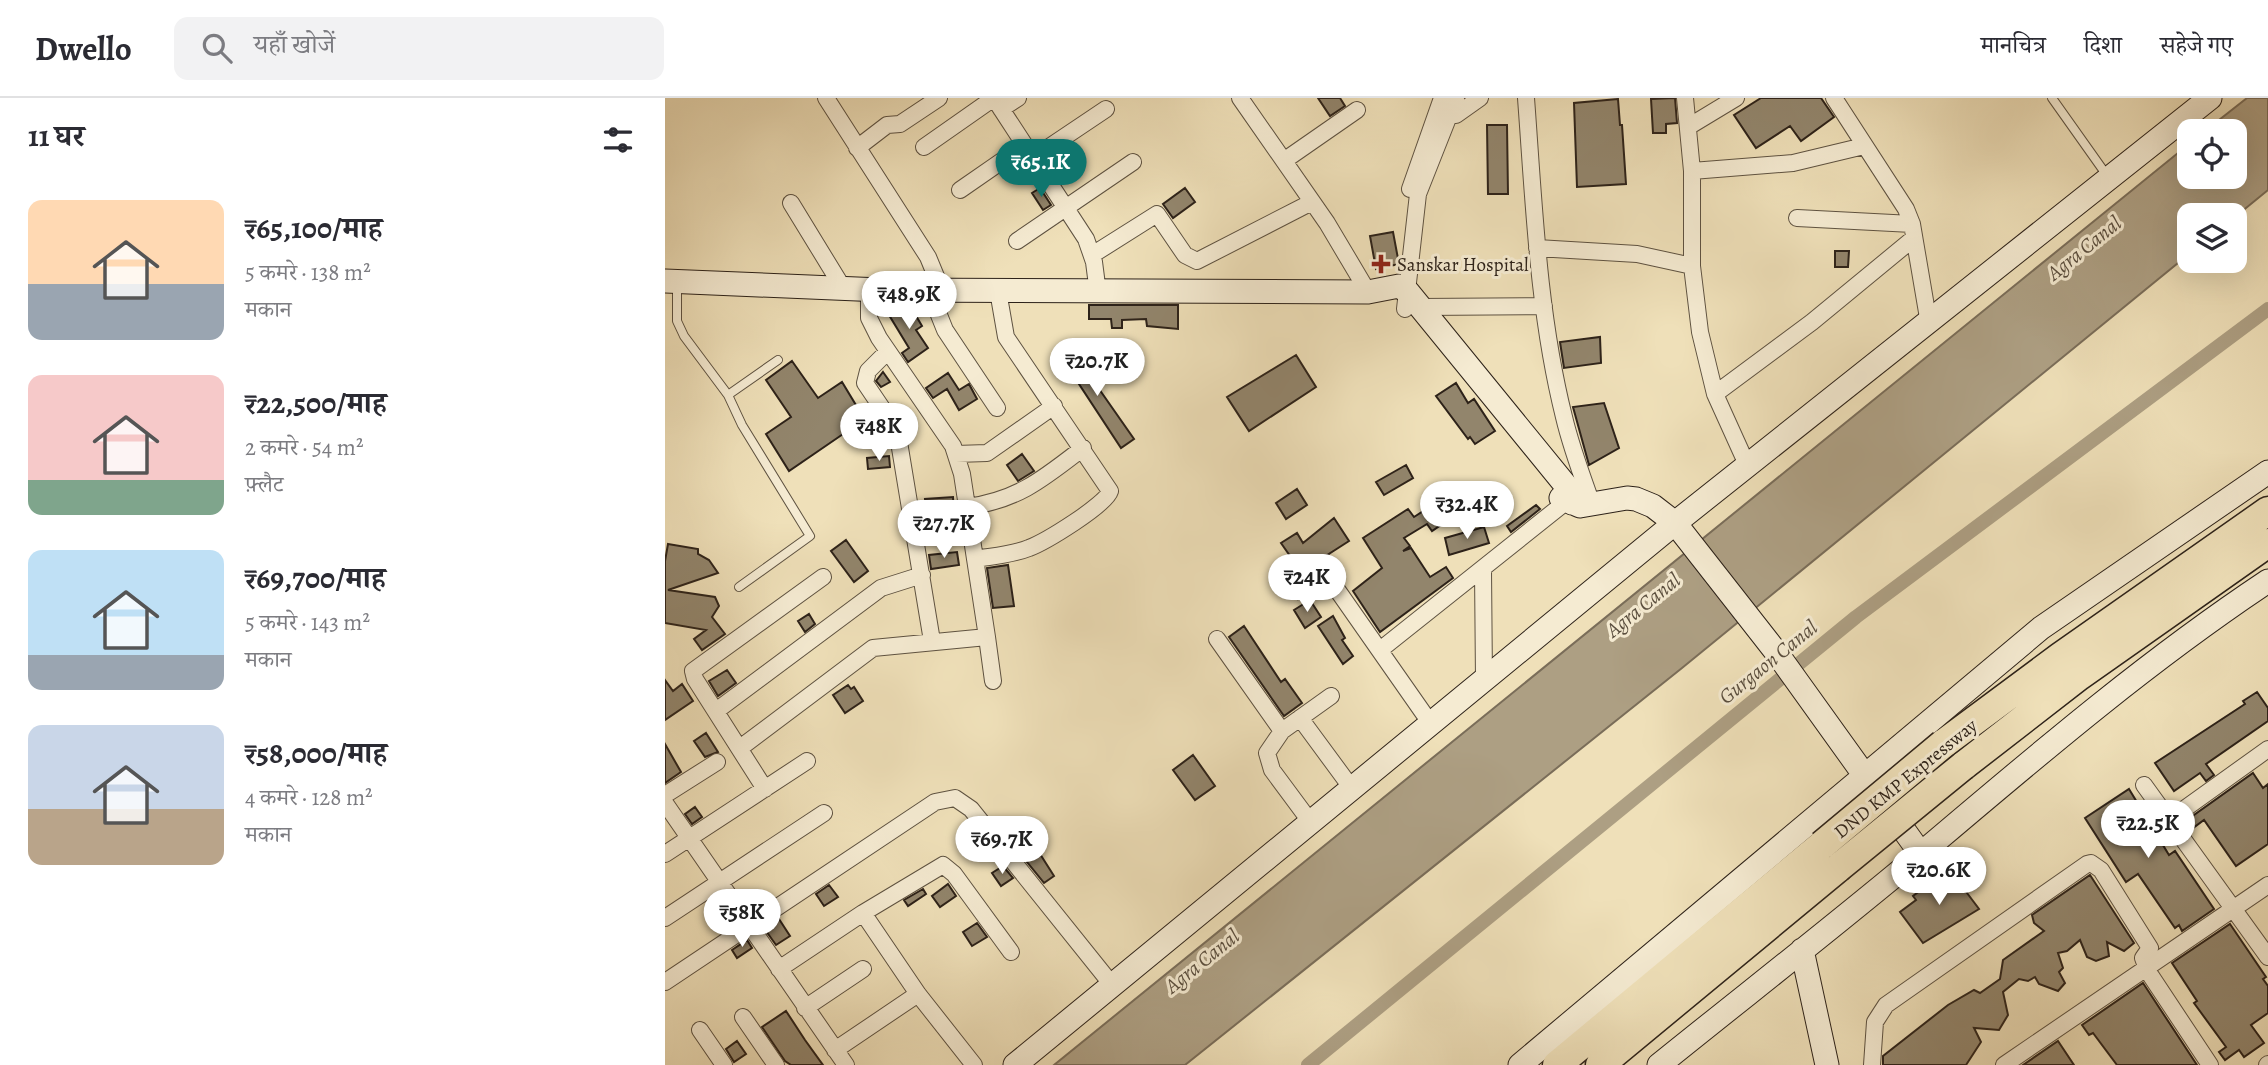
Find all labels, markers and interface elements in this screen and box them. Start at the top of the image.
search box [174,17,664,80]
text: Dwello [35,26,132,71]
text: यहाँ खोजें [254,27,335,62]
icon: search [198,29,236,67]
text: मानचित्र [1981,29,2046,61]
text: दिशा [2084,29,2122,61]
text: सहेजे गए [2160,29,2233,61]
text: 11 घर [28,116,85,156]
map controls [2177,119,2247,273]
button: locate [2177,119,2247,189]
icon: filters [599,121,637,159]
pin: ₹65.1K [984,140,1098,199]
text: ₹65.1K [1012,146,1070,177]
button: layers [2177,203,2247,273]
text: ₹65,100/माह [245,208,382,248]
water label: Agra Canal [2040,209,2128,287]
icon: home [84,228,168,312]
place label: Sanskar Hospital [1397,252,1529,278]
marker: Sanskar Hospital [1371,254,1391,274]
text: 5 कमरे · 138 m² [245,257,371,288]
pin: ₹48.9K [852,272,966,331]
text: ₹48.9K [878,278,940,309]
text: मकान [245,294,292,325]
pin: ₹20.7K [1040,338,1154,398]
text: ₹20.7K [1066,345,1128,376]
text: ₹22,500/माह [245,383,387,423]
icon: home [84,403,168,487]
pin: ₹48K [838,404,920,463]
text: ₹48K [856,410,902,441]
text: 2 कमरे · 54 m² [245,432,363,463]
text: फ़्लैट [245,469,283,500]
pin: ₹32.4K [1410,482,1524,541]
text: ₹32.4K [1436,488,1498,519]
pin: ₹27.7K [887,500,1001,560]
text: ₹27.7K [914,507,974,538]
pin: ₹24K [1266,554,1348,614]
text: ₹69,700/माह [245,558,386,598]
text: ₹24K [1284,561,1330,592]
water label: Agra Canal [1599,566,1687,644]
icon: home [84,578,168,662]
text: 5 कमरे · 143 m² [245,607,370,638]
water label: Gurgaon Canal [1713,613,1824,710]
text: मकान [245,644,292,675]
street label: DND KMP Expressway [1828,712,1983,845]
text: ₹58,000/माह [245,733,387,773]
icon: home [84,753,168,837]
text: 4 कमरे · 128 m² [245,782,373,813]
pin: ₹22.5K [2091,800,2205,860]
text: ₹22.5K [2117,807,2179,838]
pin: ₹69.7K [945,816,1059,876]
text: मकान [245,819,292,850]
text: ₹69.7K [971,823,1033,854]
pin: ₹20.6K [1882,848,1996,907]
text: ₹20.6K [1907,854,1971,885]
pin: ₹58K [701,890,783,949]
text: ₹58K [720,896,764,927]
water label: Agra Canal [1158,922,1246,1000]

